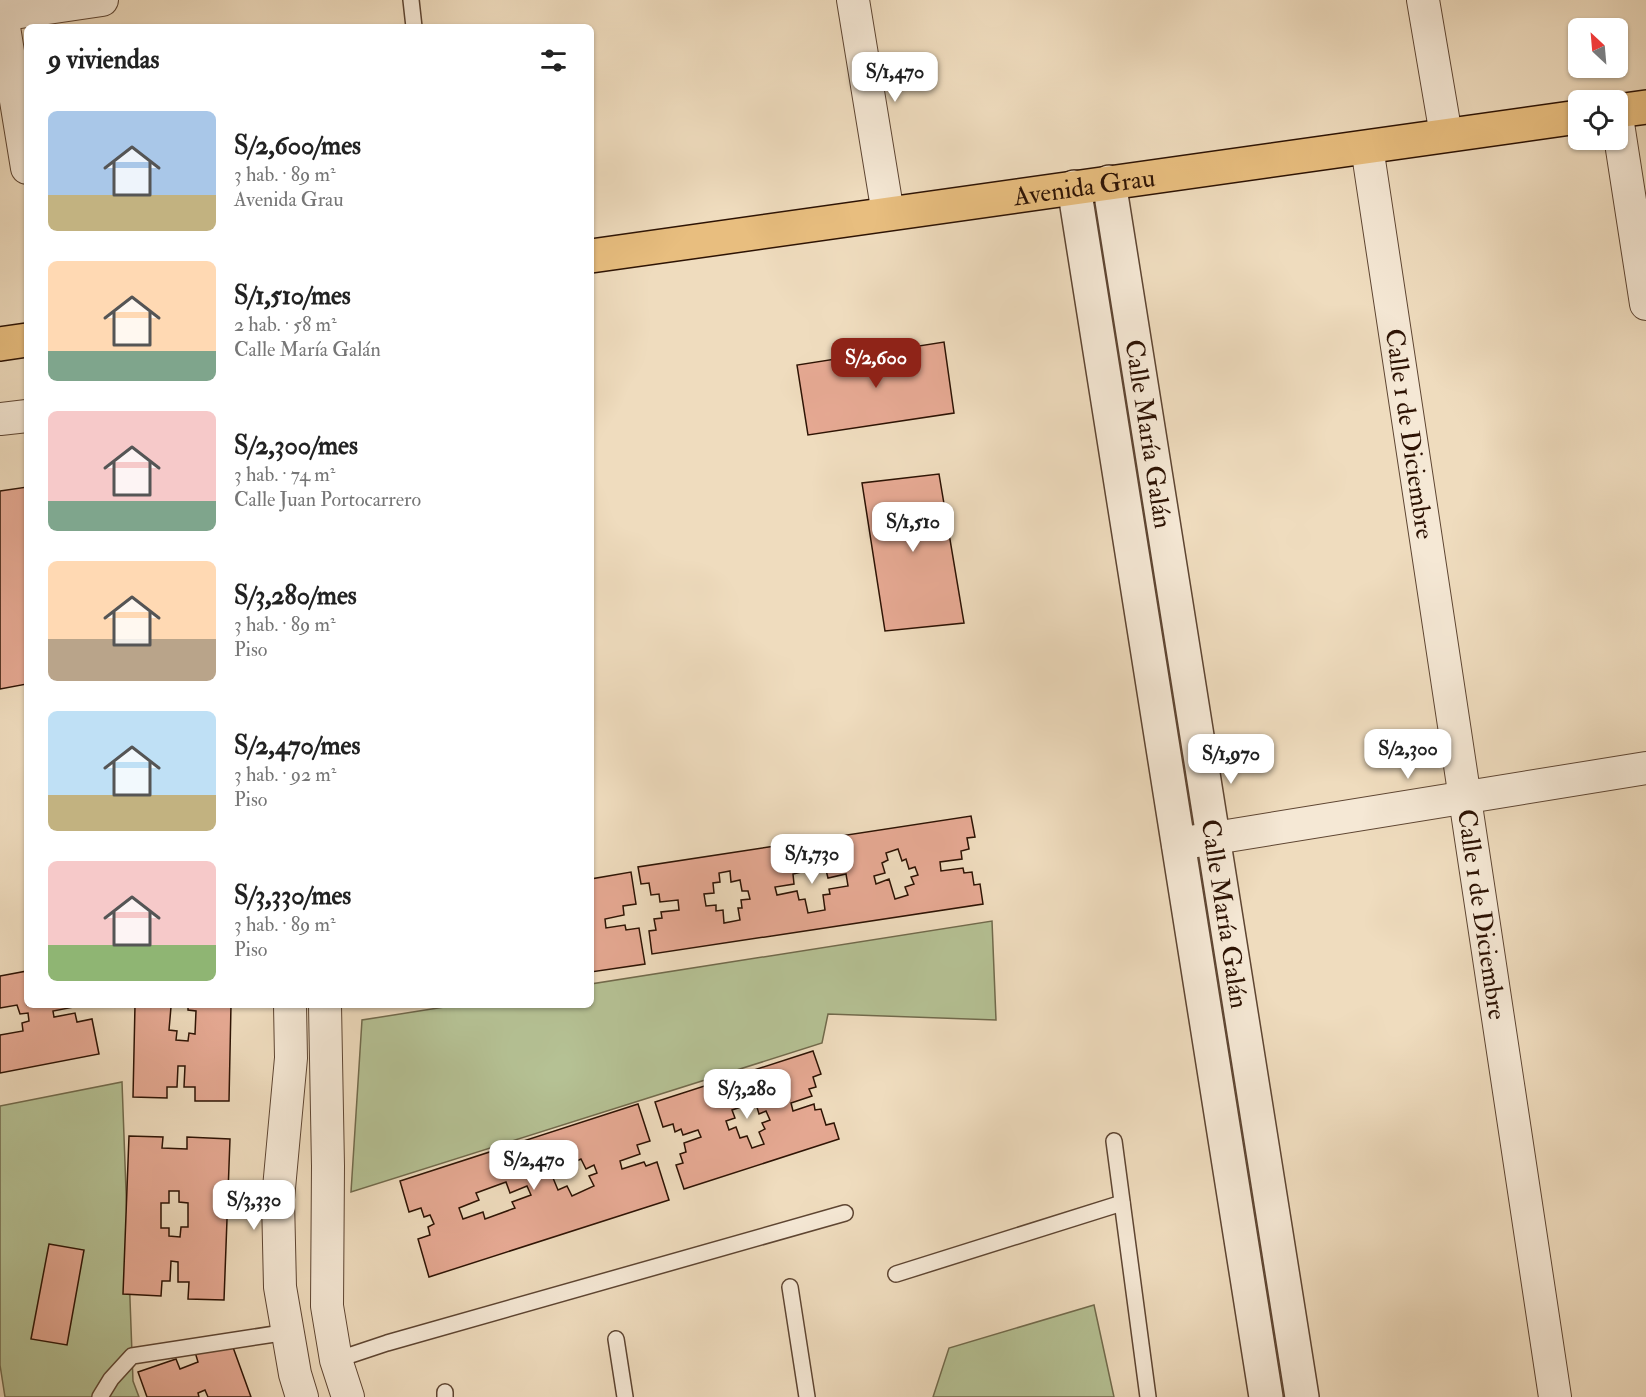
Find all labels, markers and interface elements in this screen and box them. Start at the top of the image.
north arrow [1568,18,1628,78]
map controls [1568,18,1628,150]
text: 9 viviendas [48,44,159,76]
icon: filters [537,44,570,77]
pin: S/1,470 [840,52,950,103]
text: S/1,470 [866,59,924,84]
button: locate [1568,90,1628,150]
text: S/2,600/mes [234,130,361,162]
icon: home [96,135,168,207]
text: 3 hab. · 89 m² [234,162,336,187]
street label: Avenida Grau [1010,162,1157,213]
text: Avenida Grau [234,187,344,212]
text: S/1,510/mes [234,280,351,312]
icon: home [96,285,168,357]
text: 2 hab. · 58 m² [234,312,337,337]
street label: Calle 1 de Diciembre [1378,326,1441,542]
text: Calle María Galán [234,337,381,362]
street label: Calle María Galán [1117,337,1179,531]
pin: S/2,600 [821,338,931,389]
text: S/2,600 [845,345,907,370]
text: S/2,300/mes [234,430,358,462]
icon: home [96,435,168,507]
text: 3 hab. · 74 m² [234,462,335,487]
text: Calle Juan Portocarrero [234,487,421,512]
pin: S/1,510 [858,502,968,553]
text: S/1,510 [886,509,940,534]
text: S/3,280/mes [234,580,357,612]
icon: home [96,585,168,657]
text: 3 hab. · 89 m² [234,612,336,637]
text: Piso [234,637,267,662]
pin: S/2,300 [1353,729,1463,780]
text: S/2,470/mes [234,730,360,762]
pin: S/1,970 [1176,734,1286,785]
icon: home [96,735,168,807]
text: S/2,300 [1378,736,1438,761]
text: S/1,970 [1202,741,1260,766]
text: 3 hab. · 92 m² [234,762,336,787]
text: Piso [234,787,267,812]
street label: Calle 1 de Diciembre [1450,807,1513,1022]
street label: Calle María Galán [1193,817,1255,1011]
pin: S/1,730 [757,834,867,885]
text: S/1,730 [785,841,839,866]
text: S/3,330/mes [234,880,351,912]
icon: home [96,885,168,957]
text: 3 hab. · 89 m² [234,912,336,937]
text: Piso [234,937,267,962]
pin: S/3,280 [692,1069,802,1120]
text: S/3,280 [718,1076,776,1101]
pin: S/2,470 [479,1140,589,1191]
text: S/2,470 [503,1147,565,1172]
pin: S/3,330 [199,1180,309,1231]
text: S/3,330 [227,1187,281,1212]

